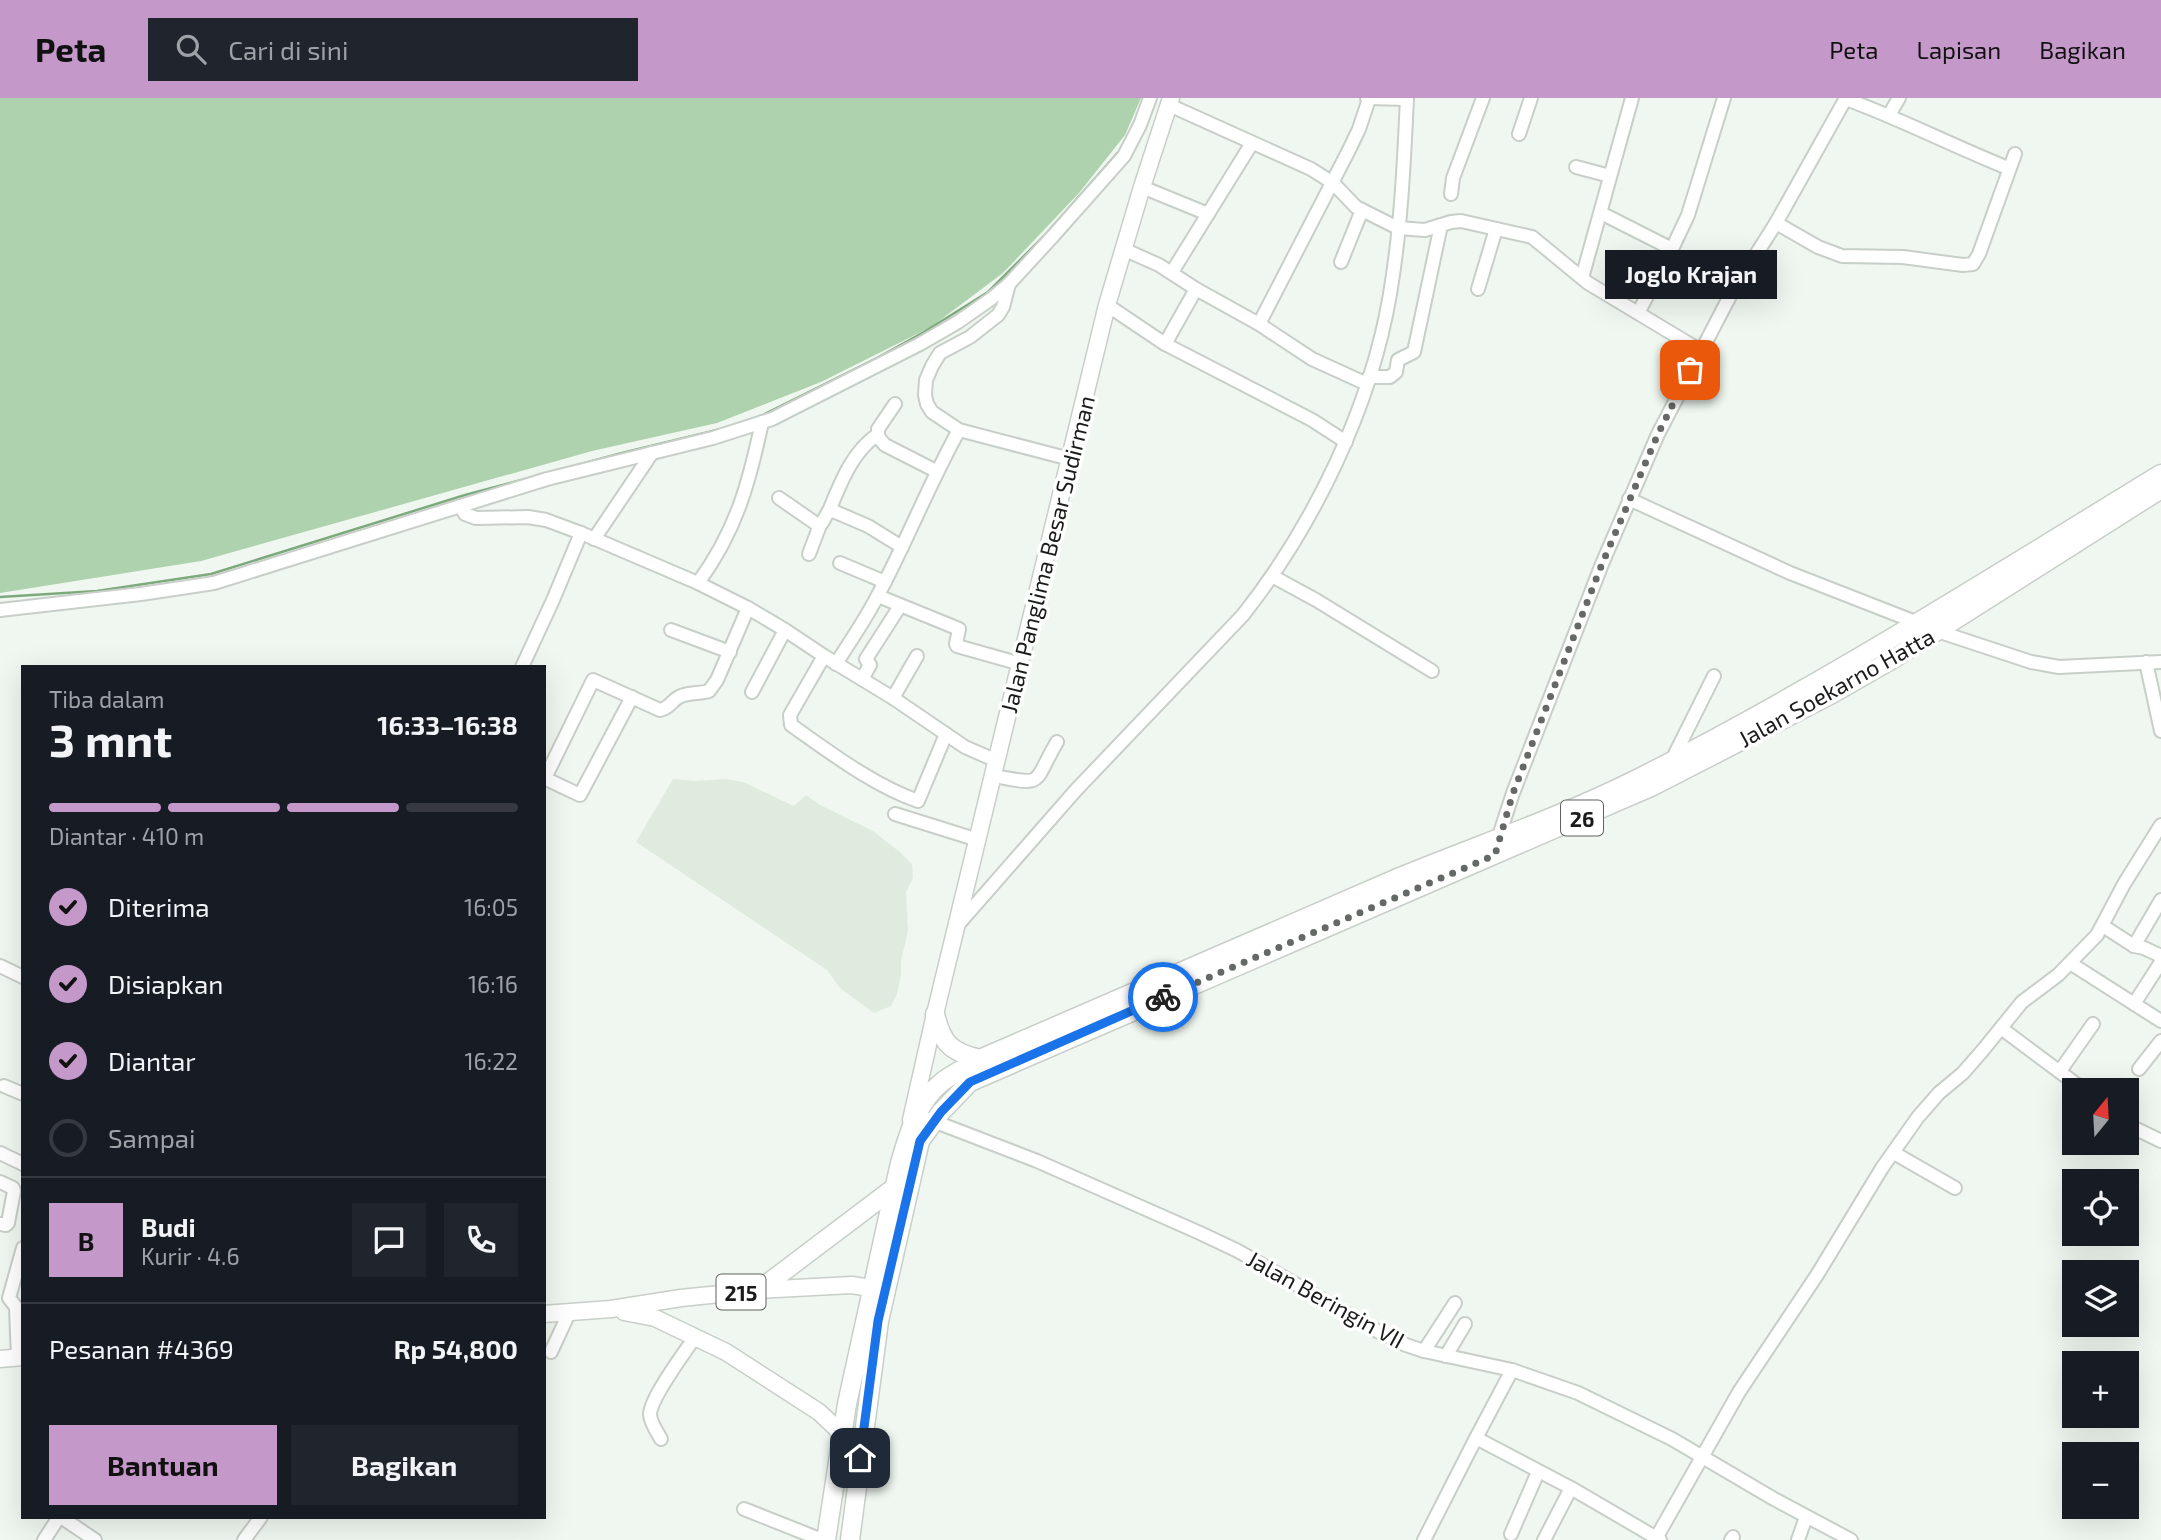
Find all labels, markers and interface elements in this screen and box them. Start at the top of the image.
search box [148,18,638,81]
text: Peta [35,29,106,69]
icon: search [172,30,210,68]
text: Cari di sini [228,34,348,65]
text: Peta [1829,35,1879,64]
text: Lapisan [1917,35,2001,64]
text: Bagikan [2039,35,2126,64]
callout: Joglo Krajan [1604,251,1776,300]
text: Joglo Krajan [1625,260,1757,288]
pin [1660,340,1720,400]
icon: bag [1671,351,1709,389]
street label: Jalan Panglima Besar Sudirman [994,392,1100,716]
street label: Jalan Soekarno Hatta [1733,621,1939,753]
text: Tiba dalam [49,685,164,713]
text: 16:33–16:38 [377,709,518,740]
text: 3 mnt [49,711,172,766]
road number: 26 [1561,800,1603,836]
text: Diantar · 410 m [49,822,204,850]
icon: check [49,888,87,926]
text: Diterima [108,891,210,922]
text: 16:05 [464,893,518,921]
courier [1128,962,1198,1032]
icon: check [49,965,87,1003]
text: Disiapkan [108,968,223,999]
text: 16:16 [468,970,518,998]
icon: bike [1144,978,1182,1016]
icon: check [49,1042,87,1080]
text: Diantar [108,1045,196,1076]
text: 16:22 [464,1047,518,1075]
north arrow [2062,1078,2138,1155]
map controls [2062,1078,2139,1519]
text: Sampai [108,1122,195,1153]
button: locate [2062,1169,2139,1246]
button: chat [352,1203,426,1277]
button: phone [444,1203,518,1277]
text: Budi [141,1211,196,1242]
text: B [78,1225,94,1256]
text: Kurir · 4.6 [141,1242,240,1270]
street label: Jalan Beringin VII [1242,1244,1410,1354]
button: layers [2062,1260,2139,1337]
road number: 215 [716,1274,766,1310]
text: Pesanan #4369 [49,1333,234,1364]
text: Rp 54,800 [394,1333,518,1364]
button: + [2062,1351,2139,1428]
button: Bantuan [49,1425,277,1505]
button: Bagikan [291,1425,518,1505]
pin [830,1428,890,1488]
icon: home [841,1439,879,1477]
button: − [2062,1442,2139,1519]

